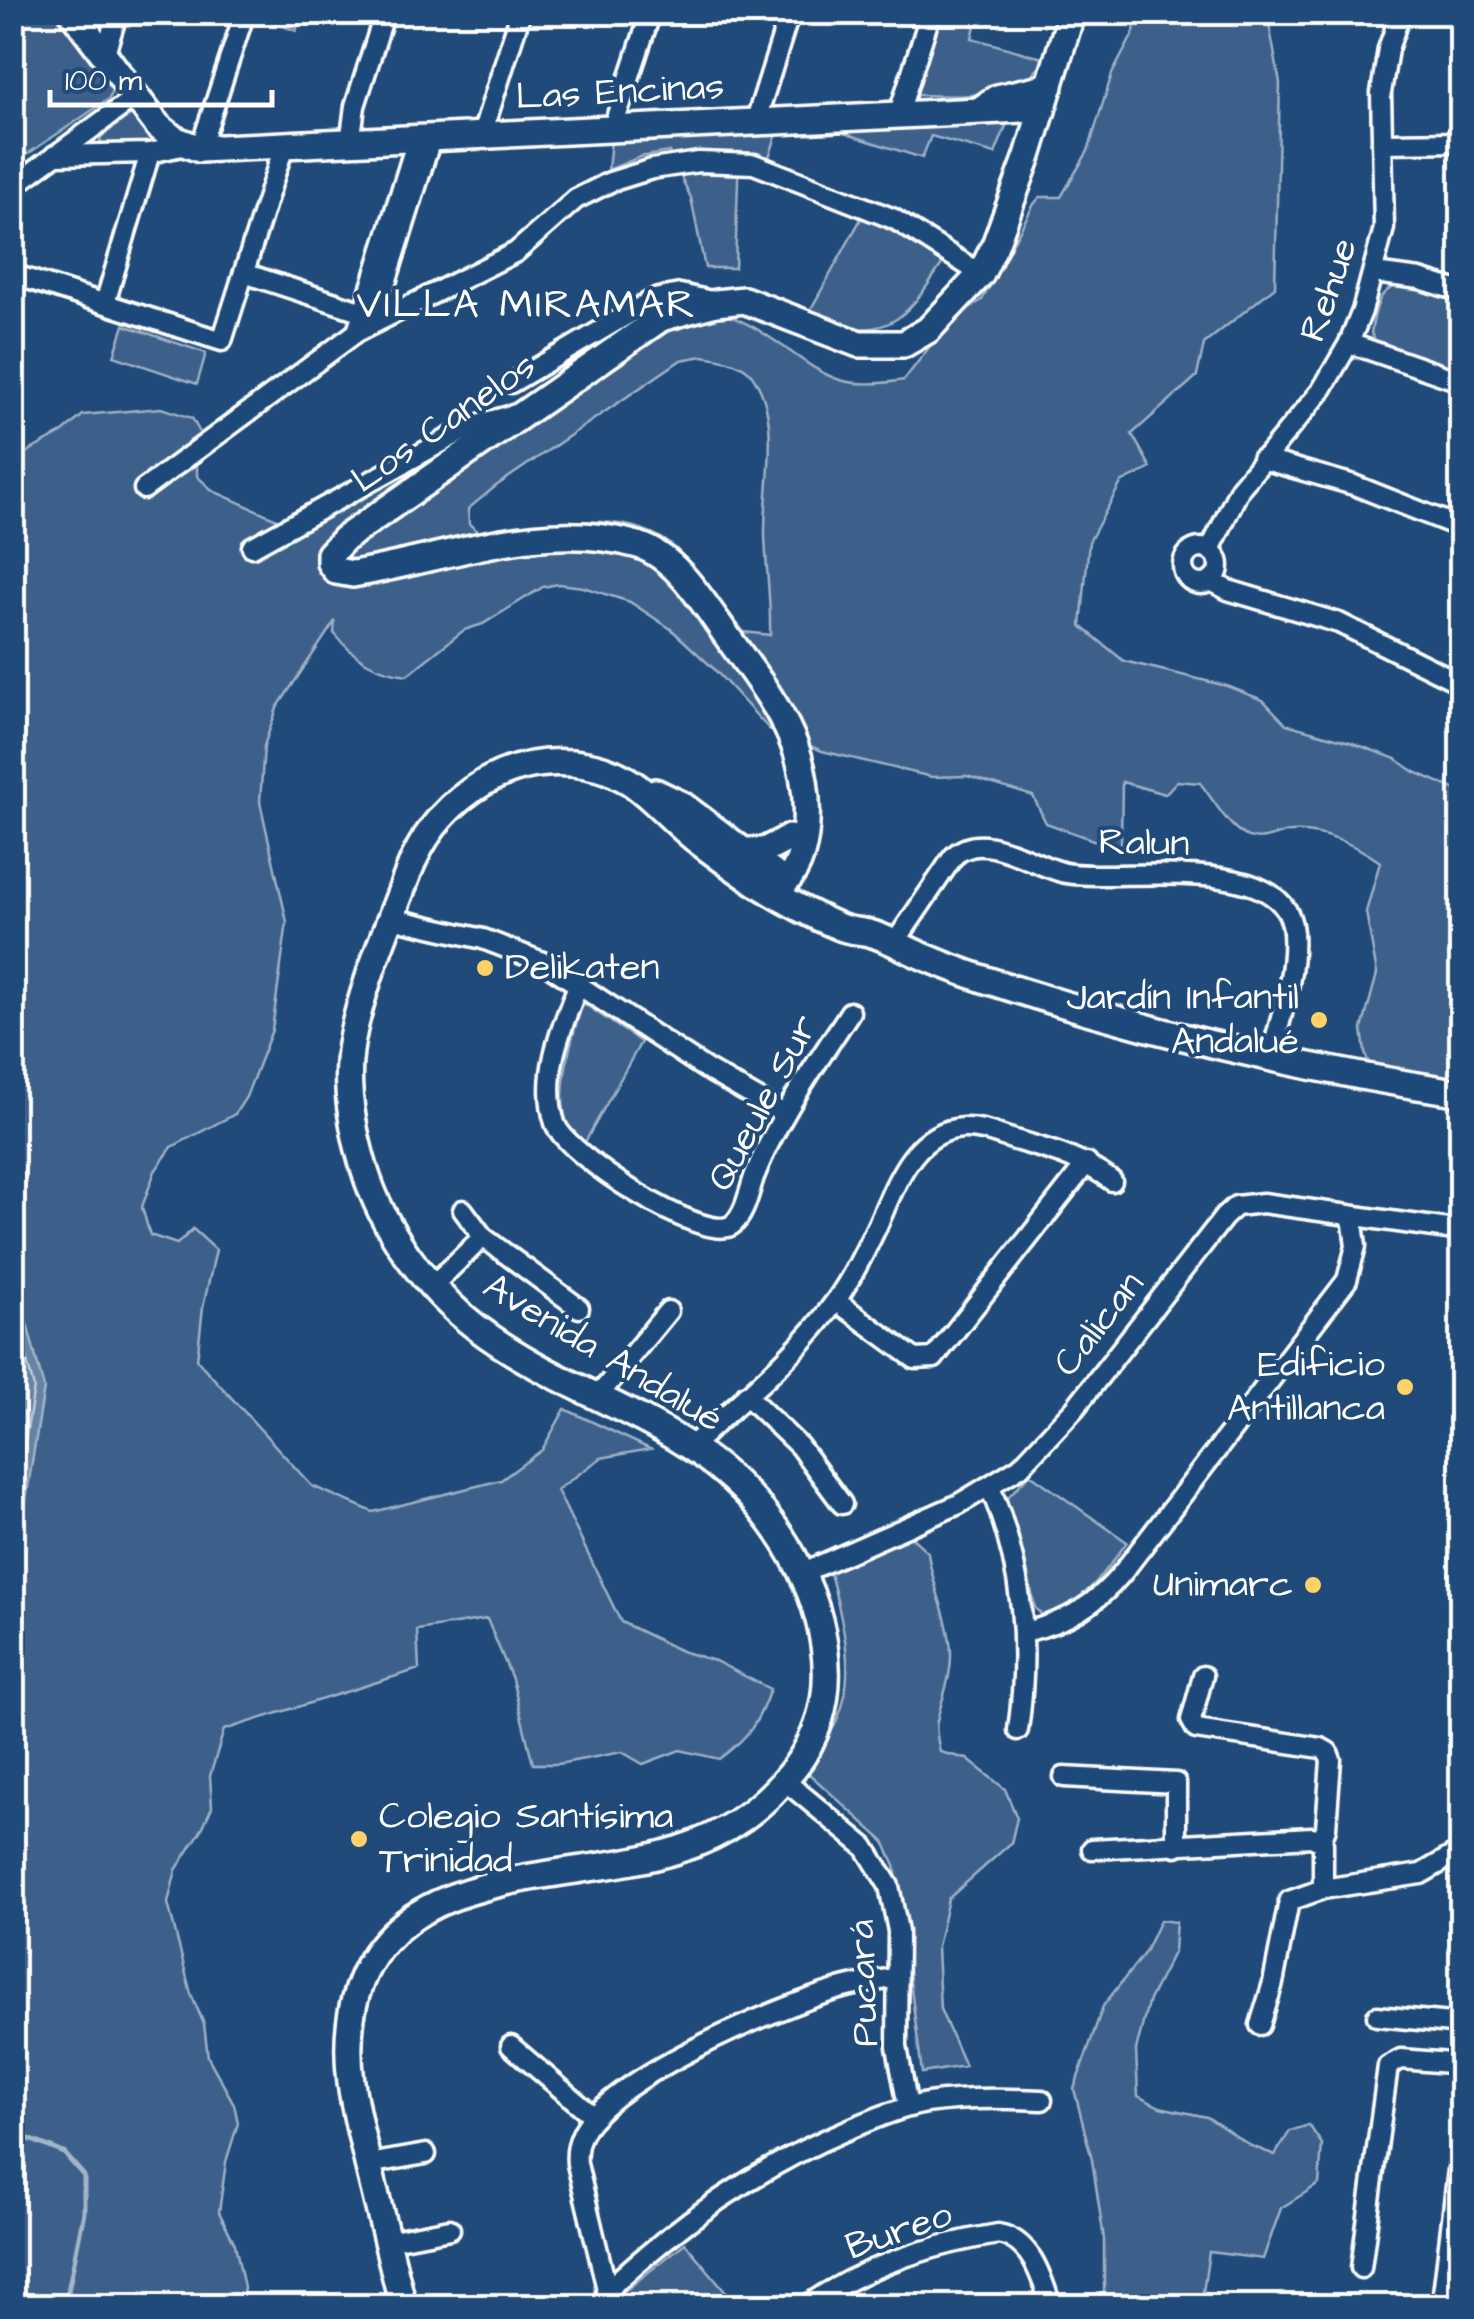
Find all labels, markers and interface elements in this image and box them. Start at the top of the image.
scale bar [50,45,272,107]
text: 100 m [65,60,143,102]
street label: Las Encinas [514,61,726,123]
street label: Rehue [1287,231,1371,349]
district label: VILLA MIRAMAR [356,278,698,333]
street label: Los Canelos [341,340,547,506]
street label: Ralun [1098,816,1190,870]
place label: Delikaten [505,942,660,994]
marker: Delikaten [474,957,496,979]
place label: Jardín Infantil Andalué [1066,972,1299,1068]
street label: Queule Sur [695,1006,831,1200]
marker: Jardín Infantil Andalué [1308,1009,1330,1031]
street label: Avenida Andalué [473,1261,733,1445]
street label: Calican [1041,1261,1157,1387]
place label: Edificio Antillanca [1227,1339,1385,1435]
marker: Edificio Antillanca [1394,1376,1416,1398]
place label: Unimarc [1153,1559,1293,1611]
marker: Unimarc [1302,1574,1324,1596]
place label: Colegio Santísima Trinidad [379,1791,673,1887]
marker: Colegio Santísima Trinidad [348,1828,370,1850]
street label: Pucará [836,1919,892,2047]
street label: Bureo [839,2189,959,2273]

